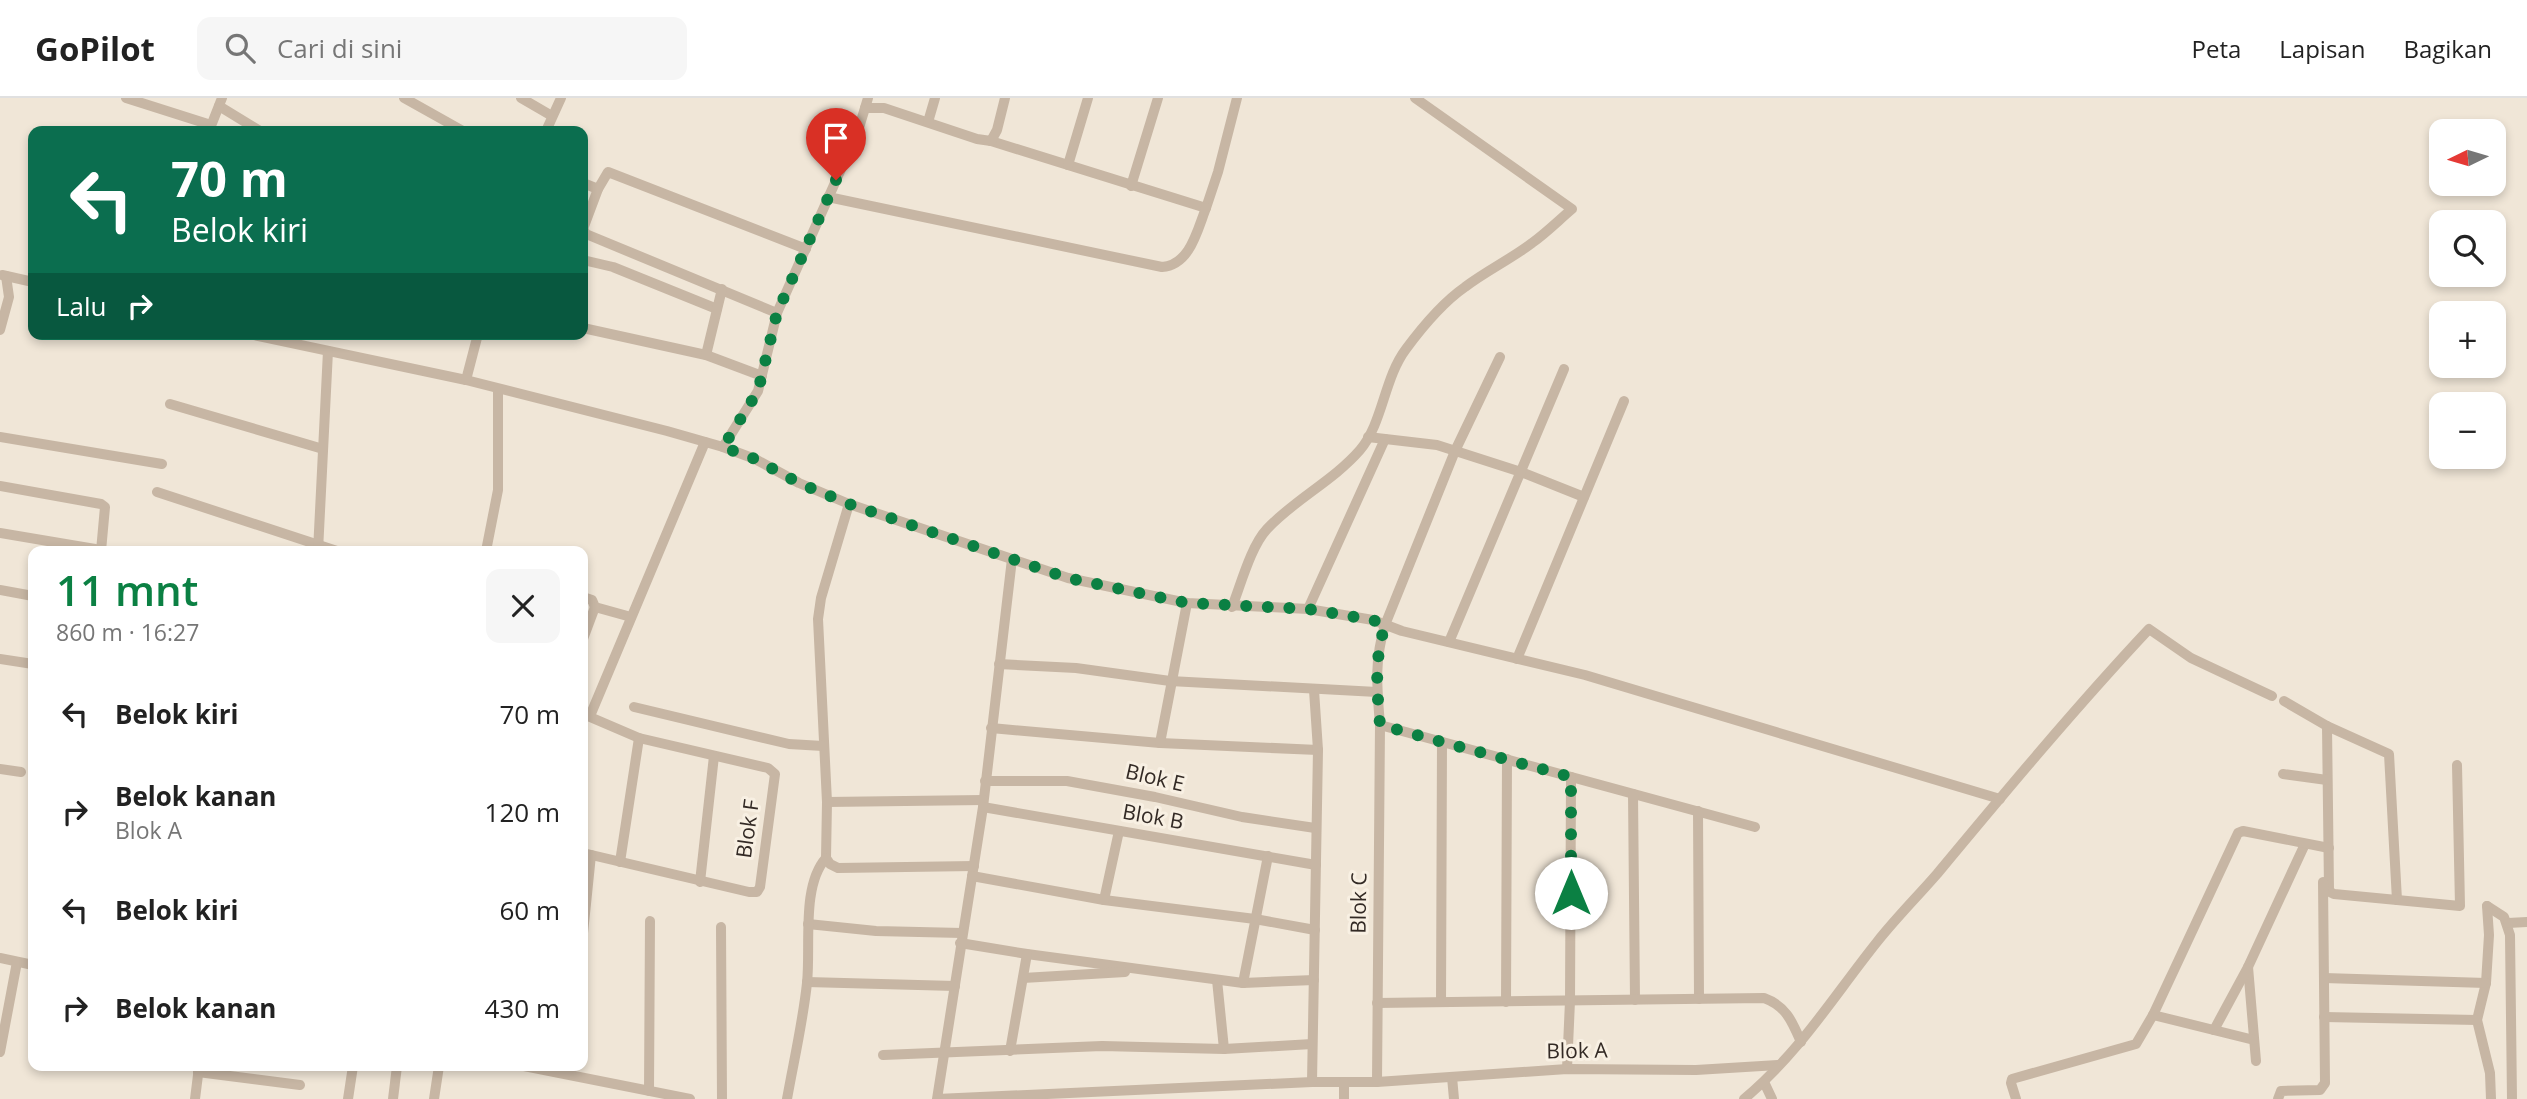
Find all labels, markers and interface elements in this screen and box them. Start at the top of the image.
search box [197,17,687,80]
text: GoPilot [35,26,155,71]
icon: search [221,29,259,67]
text: Cari di sini [277,30,402,66]
text: Peta [2191,32,2241,65]
text: Lapisan [2279,32,2365,65]
text: Bagikan [2403,32,2492,65]
pin [806,108,866,180]
icon: arrive [817,119,855,157]
north arrow [2429,119,2506,196]
map controls [2429,119,2506,469]
text: 70 m [171,145,288,211]
icon: left [56,154,147,245]
text: Belok kiri [171,208,308,251]
button: search [2429,210,2506,287]
icon: right [121,287,159,325]
text: Lalu [56,288,107,324]
button: + [2429,301,2506,378]
button: − [2429,392,2506,469]
text: 11 mnt [56,561,198,618]
button: close [486,569,560,643]
text: 860 m · 16:27 [56,616,199,648]
icon: left [56,695,94,733]
text: Belok kiri [115,696,239,732]
text: 70 m [499,696,560,732]
street label: Blok E [1123,757,1187,797]
text: Belok kanan [115,778,276,814]
icon: right [56,793,94,831]
text: 120 m [485,794,560,830]
street label: Blok B [1120,797,1186,835]
street label: Blok F [729,798,765,860]
text: Blok A [115,814,182,846]
position arrow [1534,856,1608,930]
street label: Blok C [1343,872,1373,934]
icon: left [56,891,94,929]
text: Belok kiri [115,892,239,928]
text: 60 m [499,892,560,928]
icon: right [56,989,94,1027]
text: Belok kanan [115,990,276,1026]
text: 430 m [485,990,560,1026]
street label: Blok A [1546,1035,1609,1065]

